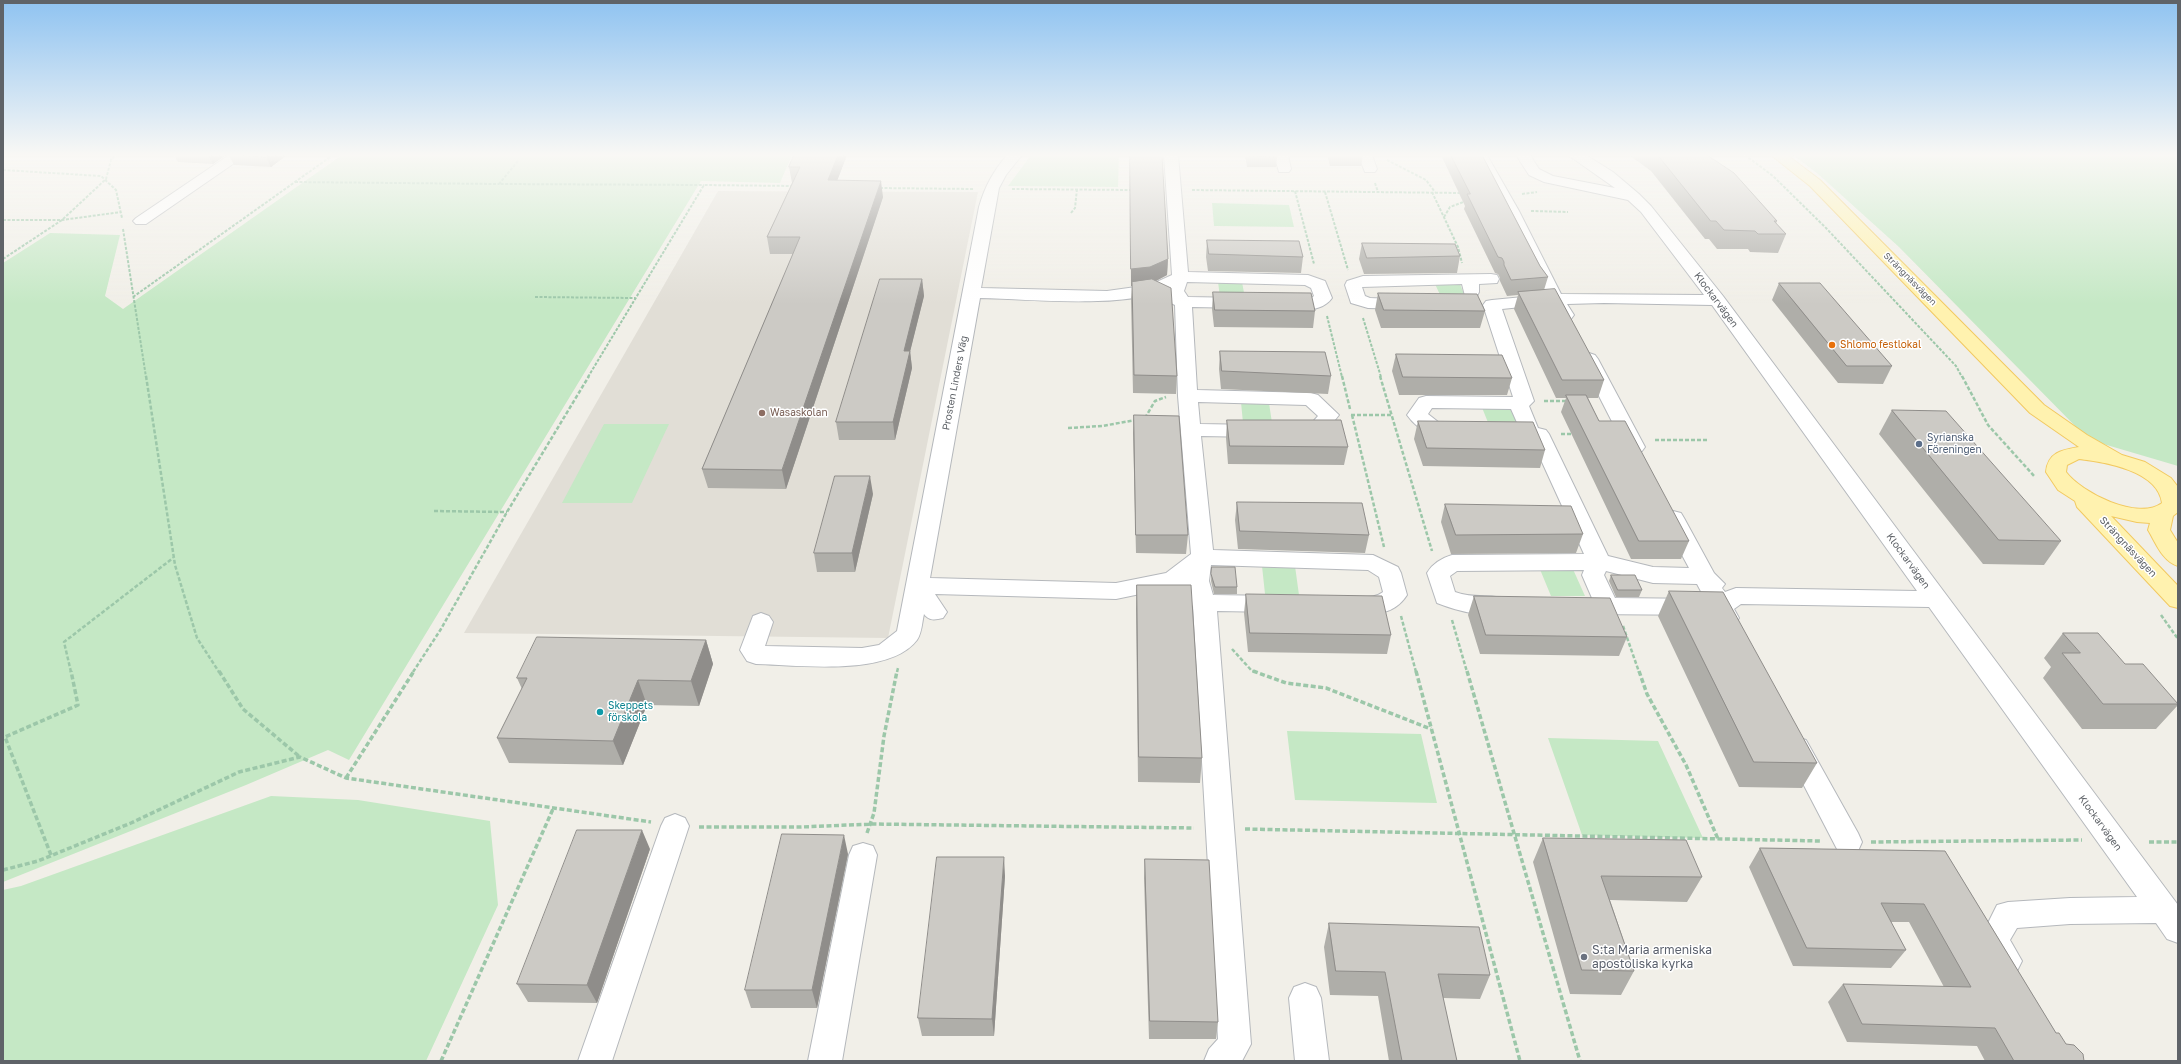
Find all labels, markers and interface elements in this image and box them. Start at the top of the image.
street label: Strängnäsvägen [1881,250,1939,308]
street label: Klockarvägen [1691,270,1741,330]
street label: Prosten Linders Väg [940,335,970,431]
place label: Shlomo festlokal [1840,339,1921,351]
marker: Shlomo festlokal [1827,340,1837,350]
place label: Wasaskolan [770,407,828,419]
marker: Wasaskolan [757,408,767,418]
place label: Syrianska Föreningen [1927,432,1982,456]
marker: Syrianska Föreningen [1914,439,1924,449]
street label: Strängnäsvägen [2097,514,2159,580]
street label: Klockarvägen [1884,531,1932,591]
place label: Skeppets förskola [608,700,653,724]
marker: Skeppets förskola [595,707,605,717]
street label: Klockarvägen [2076,793,2124,853]
place label: S:ta Maria armeniska apostoliska kyrka [1592,943,1712,971]
marker: S:ta Maria armeniska apostoliska kyrka [1579,952,1589,962]

